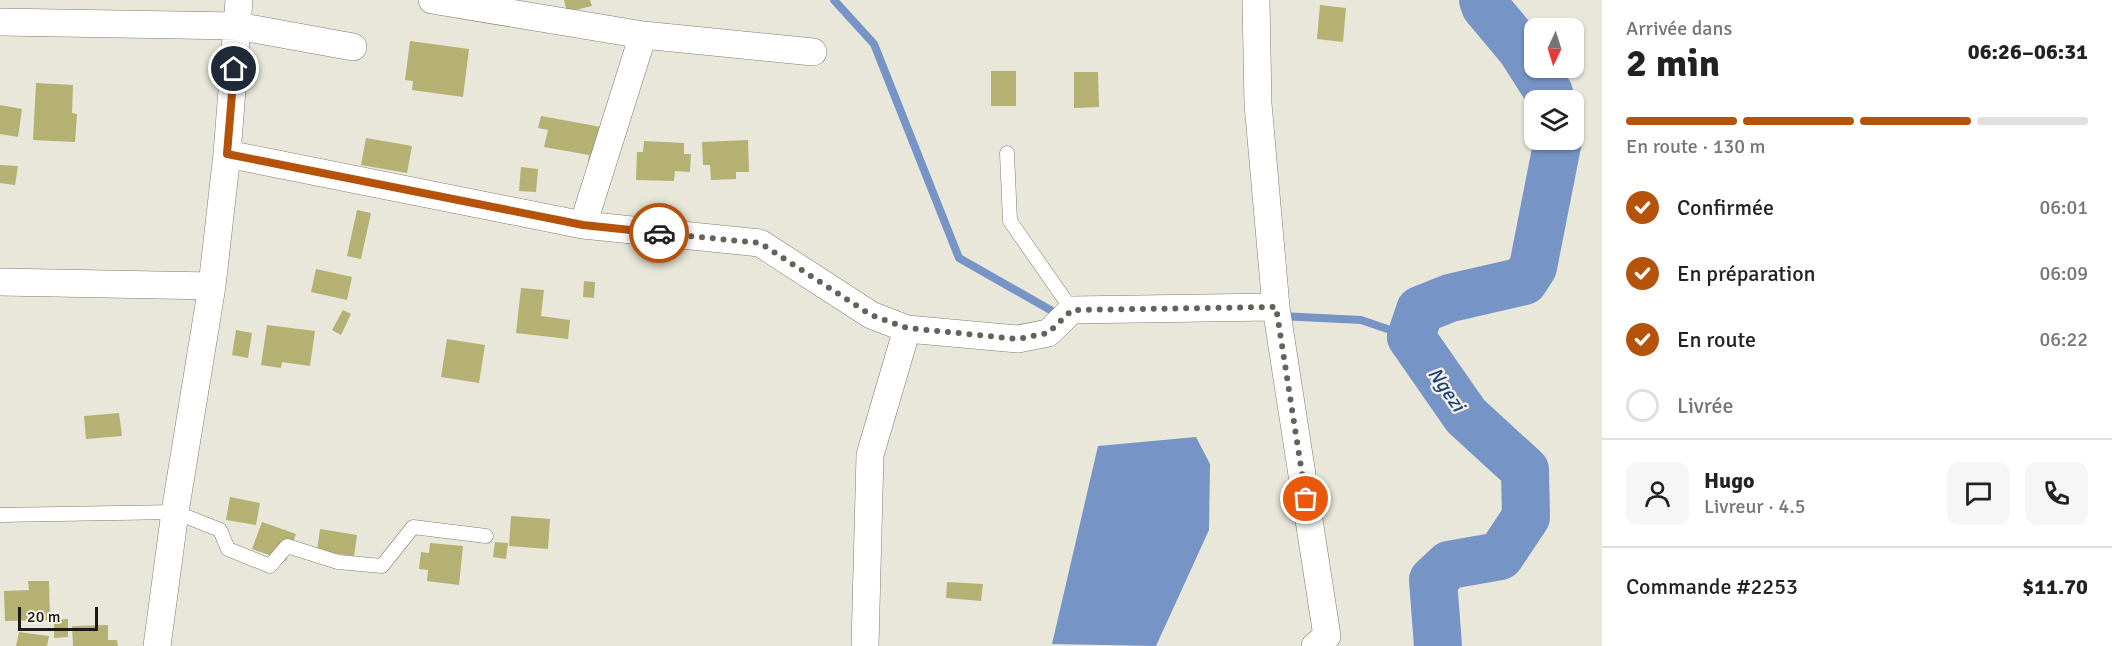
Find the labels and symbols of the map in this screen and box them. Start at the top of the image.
north arrow [1524,18,1584,78]
pin [208,43,259,94]
courier [629,203,689,263]
water label: Ngezi [1422,362,1472,418]
pin [1280,473,1331,524]
scale bar [18,604,98,632]

